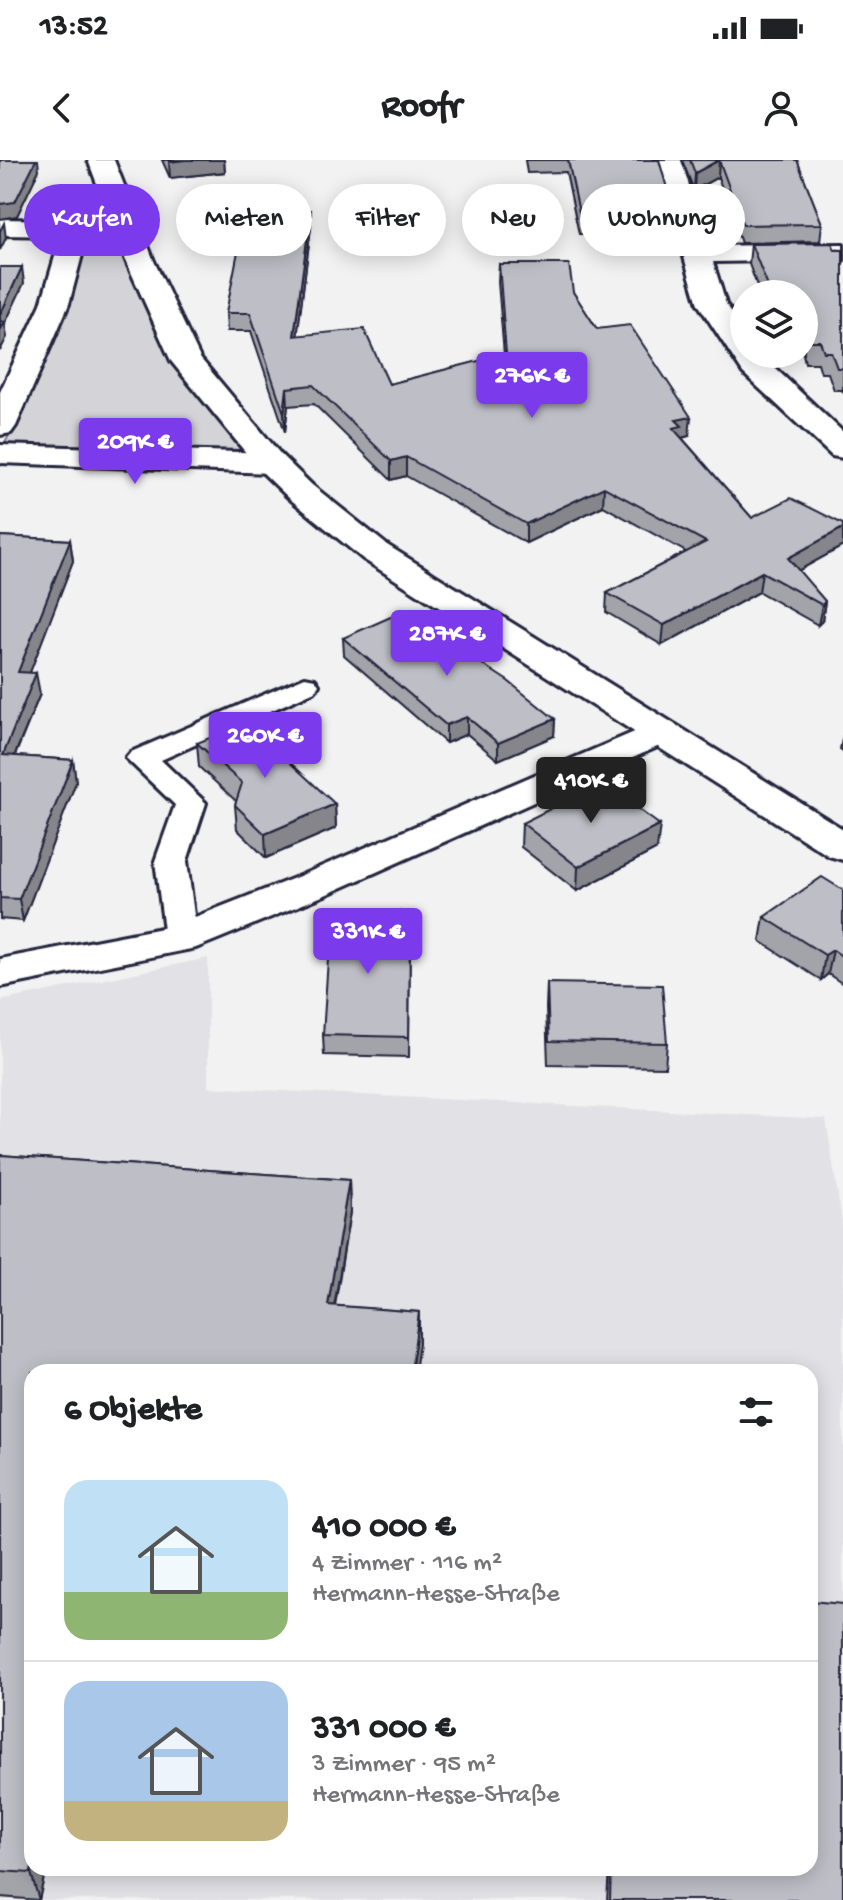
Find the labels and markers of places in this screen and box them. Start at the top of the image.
pin: 276K € [467,352,597,420]
pin: 209K € [70,418,200,486]
pin: 287K € [382,610,512,678]
pin: 260K € [200,712,330,780]
pin: 410K € [526,757,656,825]
pin: 331K € [303,908,433,976]

